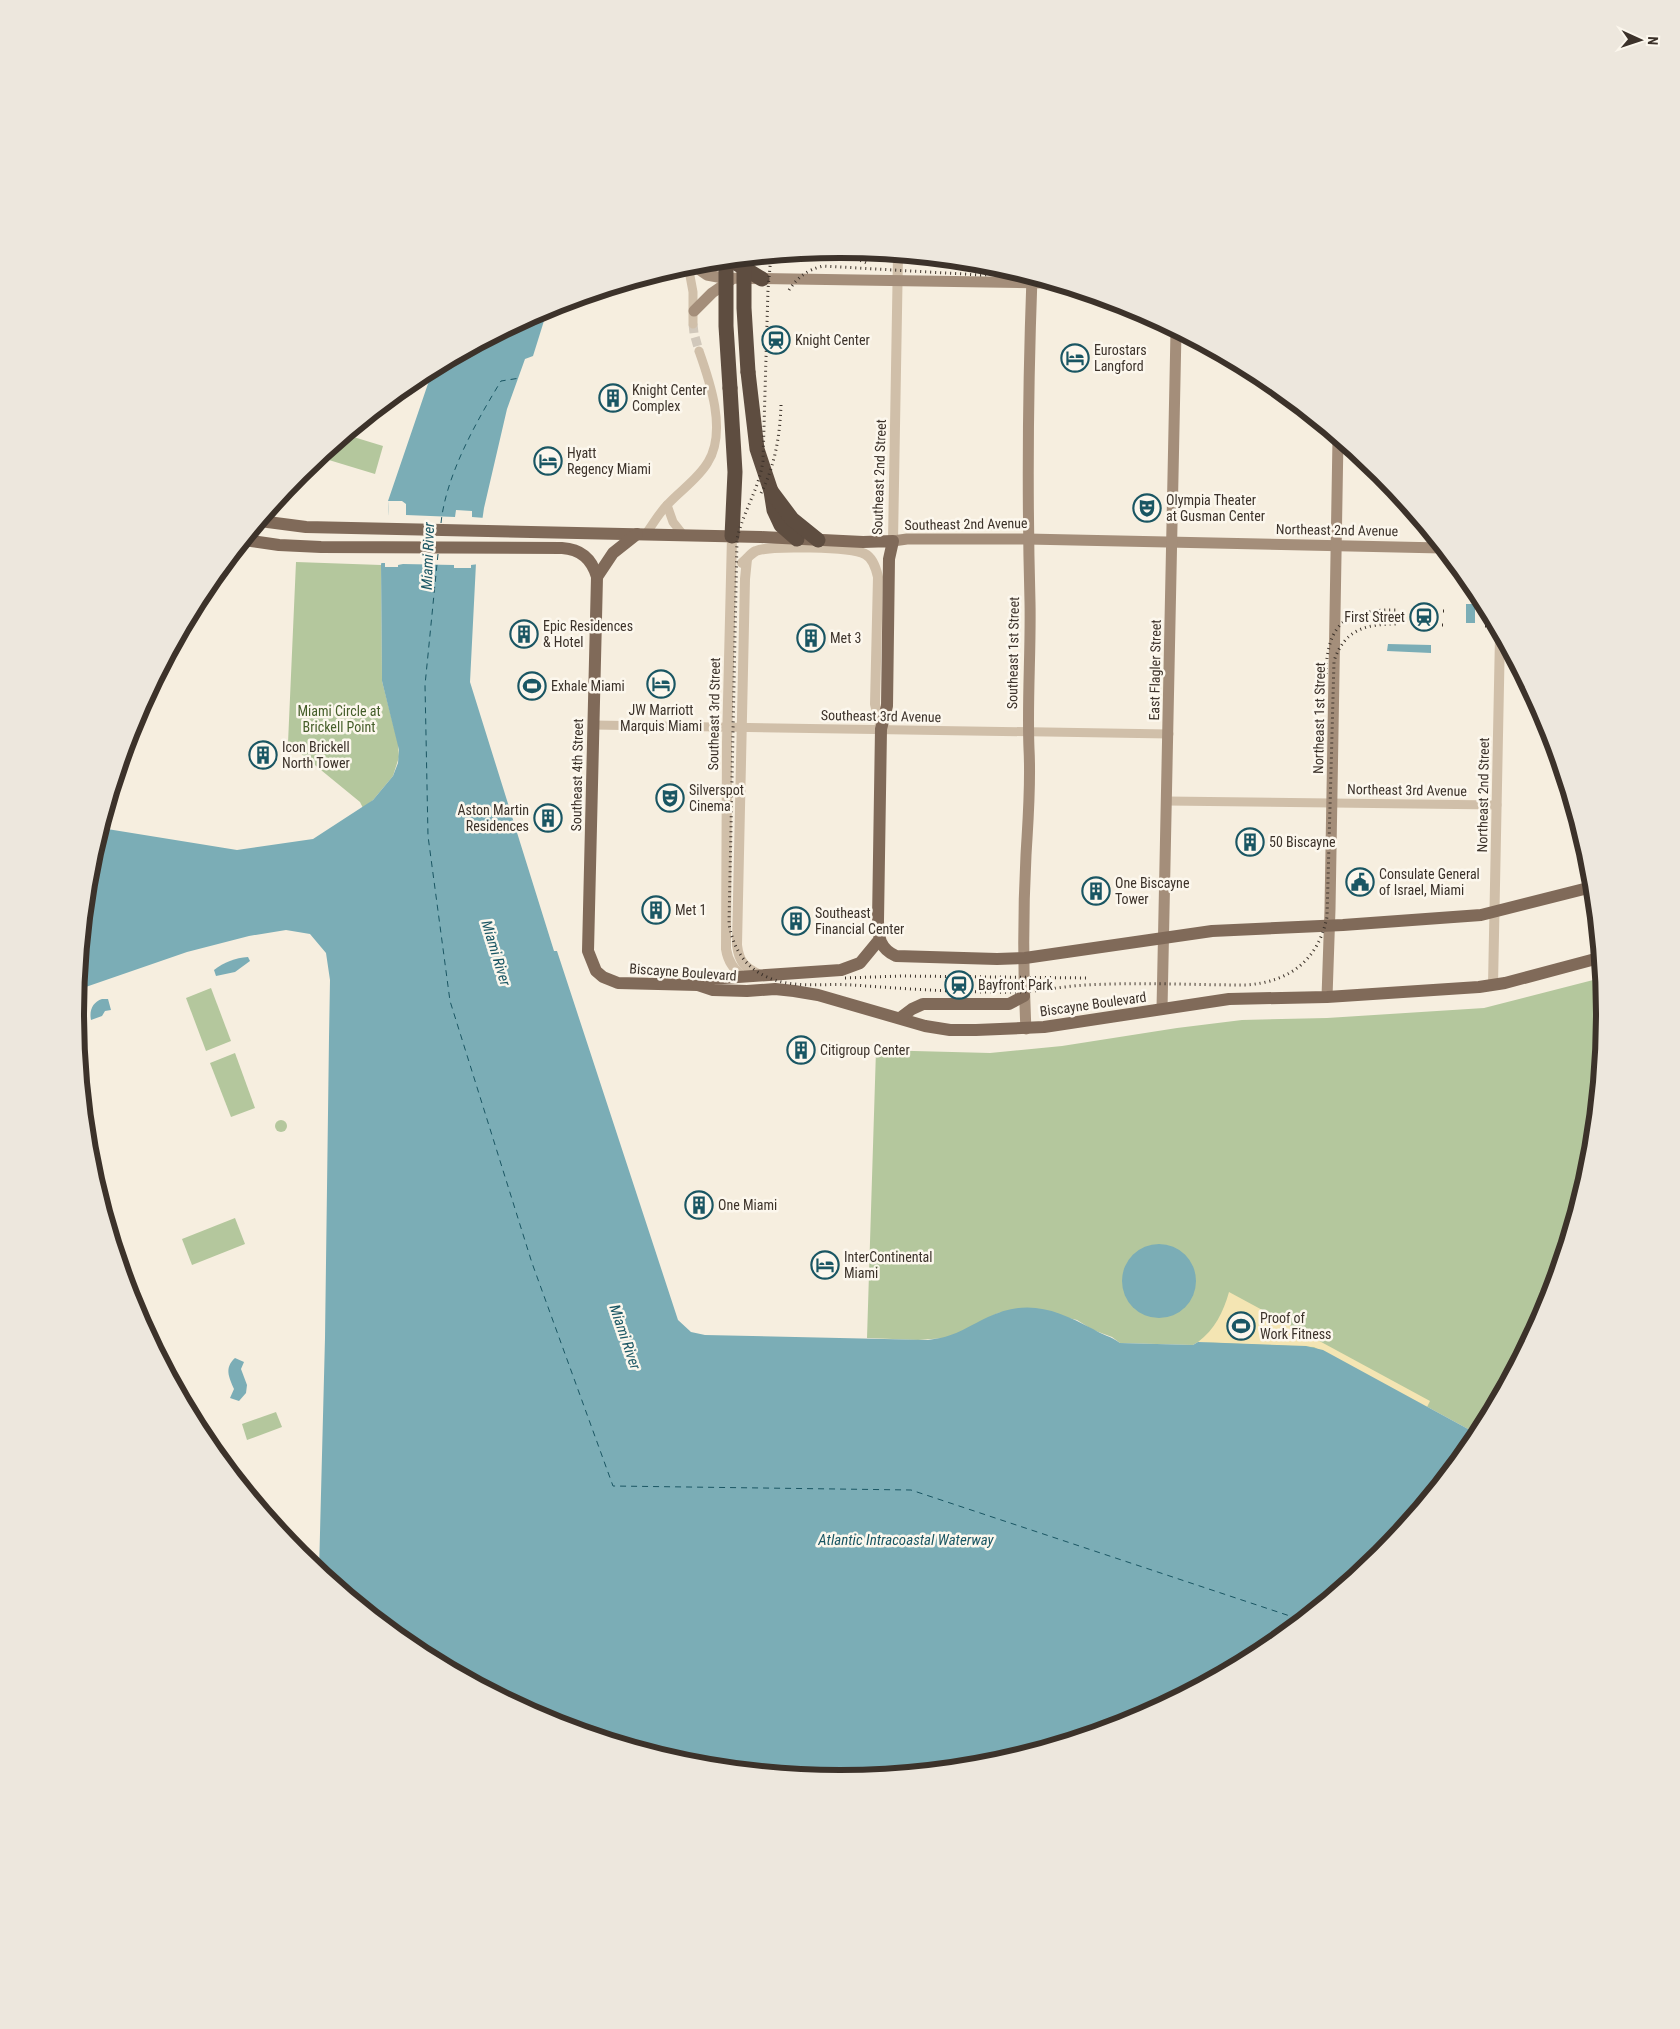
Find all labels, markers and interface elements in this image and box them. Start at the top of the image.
north arrow [1615,15,1665,65]
text: N [1645,36,1661,45]
station icon: Knight Center [761,325,791,355]
place label: Knight Center [795,332,870,348]
place label: Eurostars Langford [1094,342,1147,374]
hotel icon: Eurostars Langford [1060,343,1090,373]
place label: Knight Center Complex [632,382,707,414]
building icon: Knight Center Complex [598,383,628,413]
street label: Southeast 2nd Street [869,419,889,535]
place label: Hyatt Regency Miami [567,445,651,477]
hotel icon: Hyatt Regency Miami [533,446,563,476]
place label: Olympia Theater at Gusman Center [1166,492,1265,524]
theatre icon: Olympia Theater at Gusman Center [1132,493,1162,523]
street label: Southeast 2nd Avenue [904,515,1028,533]
water label: Miami River [418,521,438,590]
street label: Northeast 2nd Avenue [1276,521,1399,539]
street label: Southeast 1st Street [1004,597,1022,709]
station icon: First Street [1409,602,1439,632]
place label: First Street [1344,609,1405,625]
place label: Epic Residences & Hotel [543,618,633,650]
building icon: Epic Residences & Hotel [509,619,539,649]
street label: East Flagler Street [1146,619,1164,721]
building icon: Met 3 [796,623,826,653]
place label: Met 3 [830,630,861,646]
street label: Southeast 3rd Street [705,657,723,771]
street label: Northeast 1st Street [1310,662,1328,774]
hotel icon: JW Marriott Marquis Miami [646,669,676,699]
sports icon: Exhale Miami [517,671,547,701]
place label: Exhale Miami [551,678,625,694]
place label: JW Marriott Marquis Miami [620,702,702,734]
park label: Miami Circle at Brickell Point [297,703,381,735]
street label: Southeast 3rd Avenue [821,707,942,725]
street label: Southeast 4th Street [568,718,586,832]
street label: Northeast 2nd Street [1474,737,1492,853]
place label: Icon Brickell North Tower [282,739,350,771]
building icon: Icon Brickell North Tower [248,740,278,770]
street label: Northeast 3rd Avenue [1347,781,1467,799]
place label: Silverspot Cinema [689,782,744,814]
theatre icon: Silverspot Cinema [655,783,685,813]
place label: Aston Martin Residences [457,802,529,834]
building icon: Aston Martin Residences [533,803,563,833]
building icon: 50 Biscayne [1235,827,1265,857]
place label: 50 Biscayne [1269,834,1336,850]
place label: Consulate General of Israel, Miami [1379,866,1480,898]
public building icon: Consulate General of Israel, Miami [1345,867,1375,897]
place label: One Biscayne Tower [1115,875,1190,907]
building icon: One Biscayne Tower [1081,876,1111,906]
building icon: Met 1 [641,895,671,925]
place label: Met 1 [675,902,706,918]
place label: Southeast Financial Center [815,905,904,937]
building icon: Southeast Financial Center [781,906,811,936]
water label: Miami River [478,918,515,988]
street label: Biscayne Boulevard [629,960,737,984]
station icon: Bayfront Park [944,970,974,1000]
place label: Bayfront Park [978,977,1054,993]
street label: Biscayne Boulevard [1039,989,1147,1019]
building icon: Citigroup Center [786,1035,816,1065]
place label: Citigroup Center [820,1042,910,1058]
building icon: One Miami [684,1190,714,1220]
place label: One Miami [718,1197,777,1213]
place label: InterContinental Miami [844,1249,933,1281]
hotel icon: InterContinental Miami [810,1250,840,1280]
water label: Miami River [606,1302,645,1372]
place label: Proof of Work Fitness [1260,1310,1331,1342]
sports icon: Proof of Work Fitness [1226,1311,1256,1341]
water label: Atlantic Intracoastal Waterway [817,1531,995,1549]

